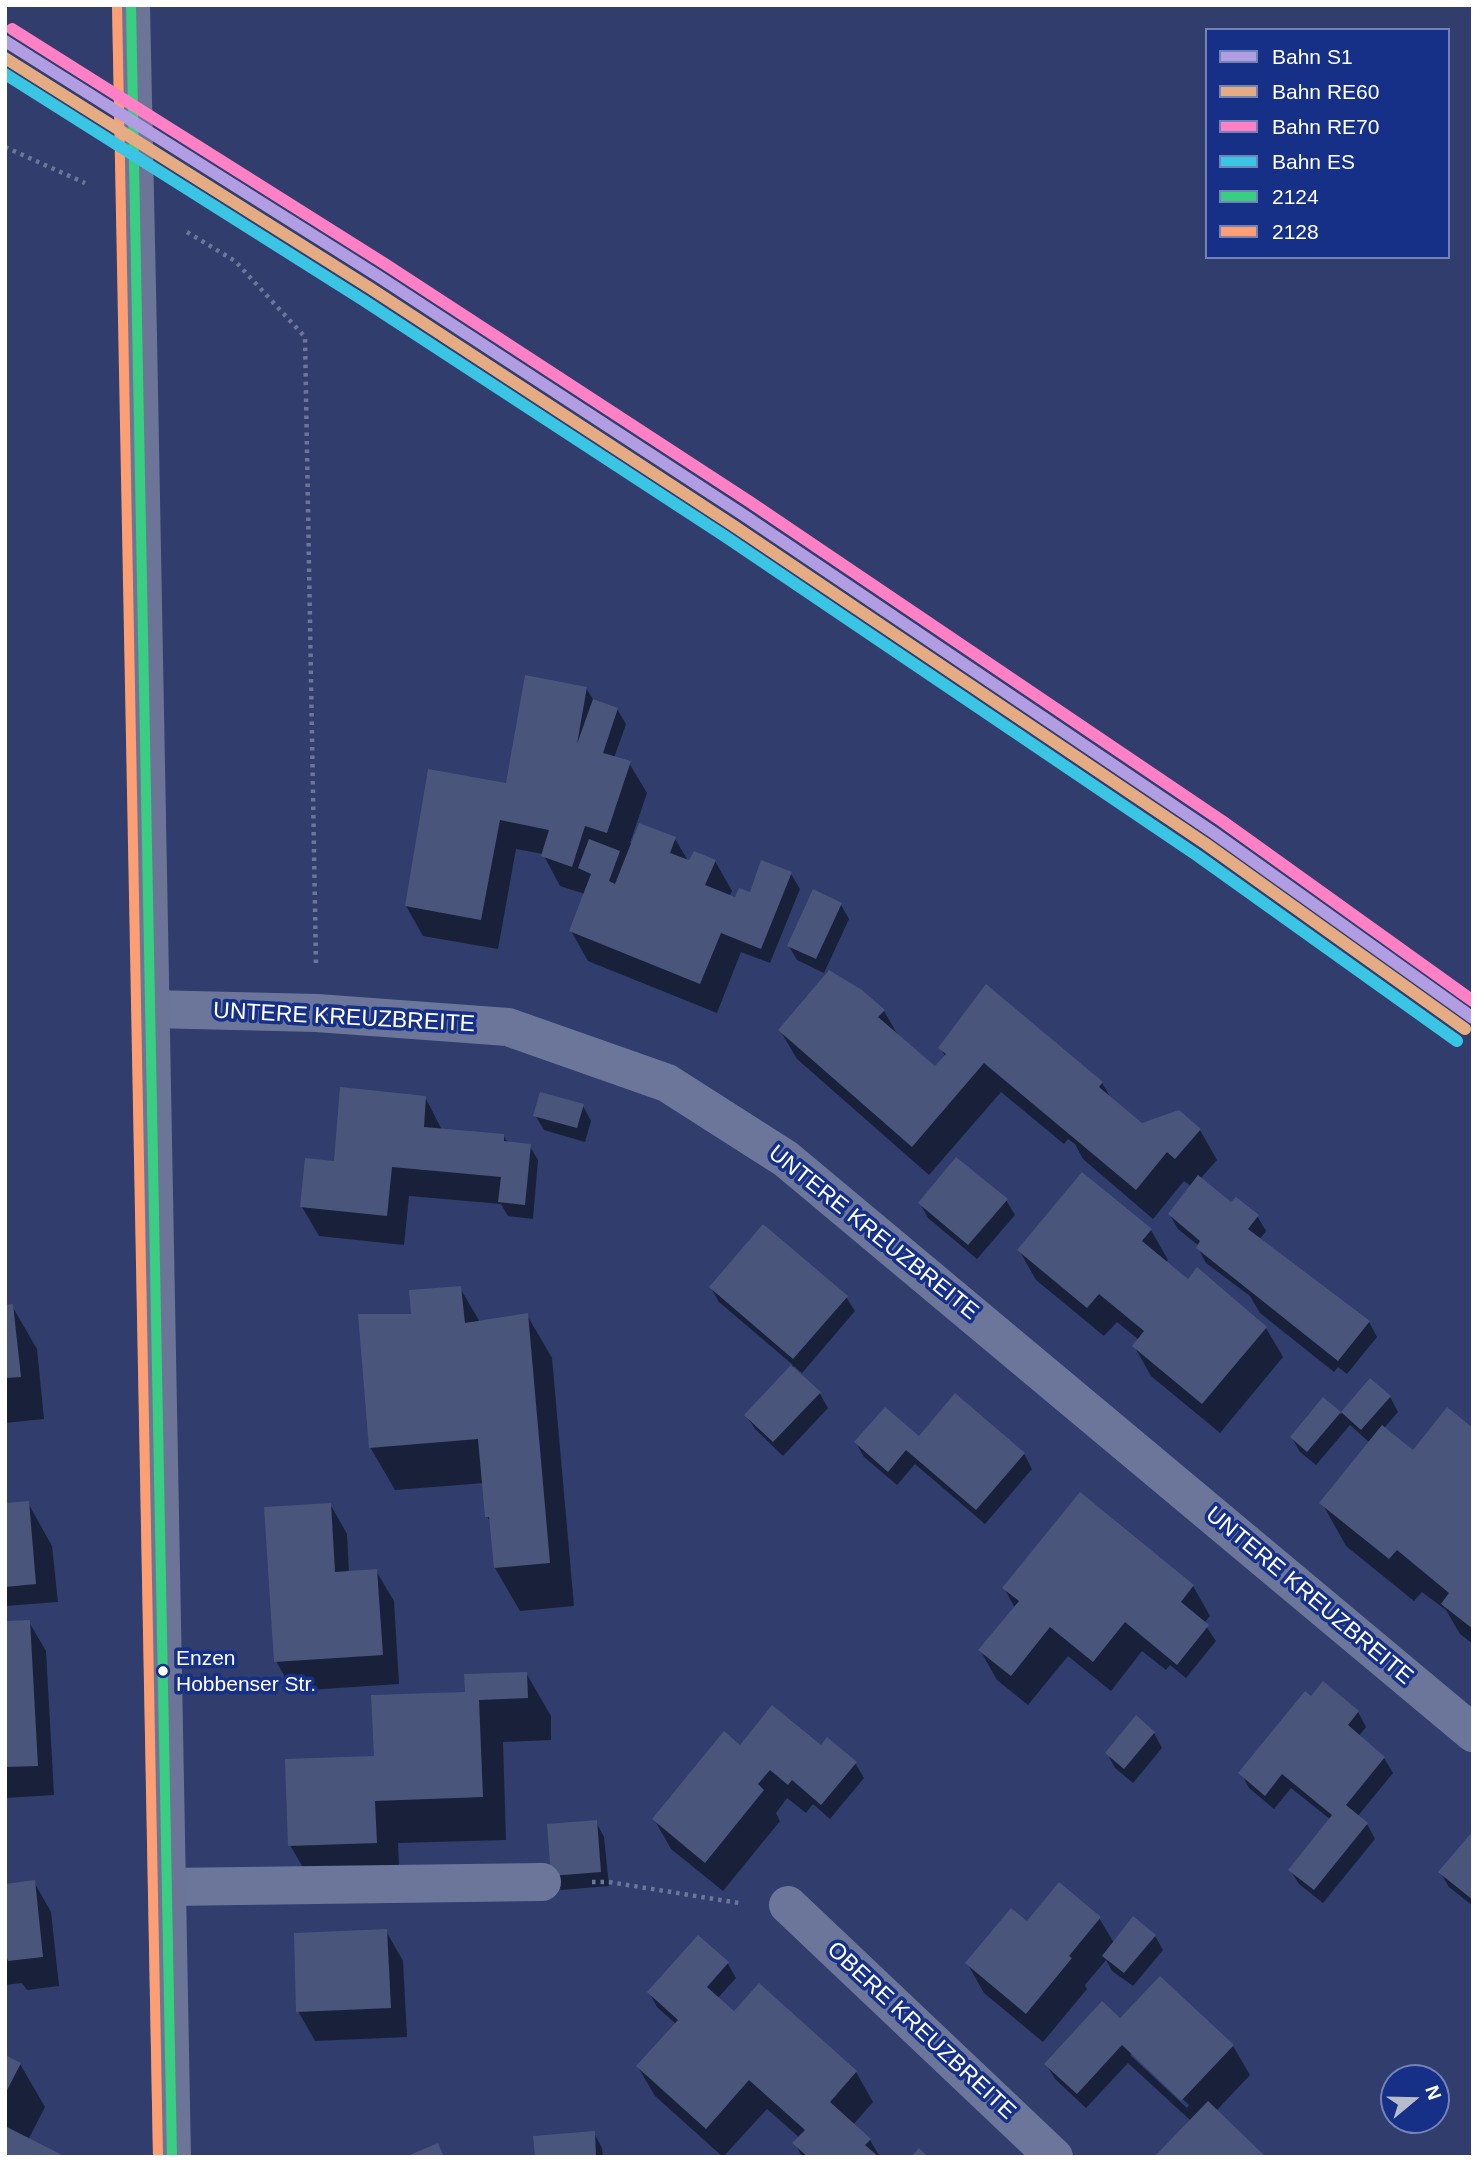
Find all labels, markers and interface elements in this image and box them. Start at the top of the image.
legend [1205,28,1450,259]
text: Bahn S1 [1272,45,1353,68]
text: Bahn RE60 [1272,80,1379,103]
text: Bahn RE70 [1272,115,1379,138]
text: Bahn ES [1272,150,1355,173]
text: 2124 [1272,185,1319,208]
text: 2128 [1272,220,1319,243]
street label: UNTERE KREUZBREITE [212,997,476,1039]
street label: UNTERE KREUZBREITE [763,1140,983,1326]
street label: UNTERE KREUZBREITE [1200,1501,1418,1691]
place label: Enzen Hobbenser Str. [176,1646,316,1696]
marker: Enzen Hobbenser Str. [156,1664,170,1678]
street label: OBERE KREUZBREITE [821,1936,1021,2126]
north arrow [1380,2064,1450,2134]
text: N [1421,2083,1446,2103]

